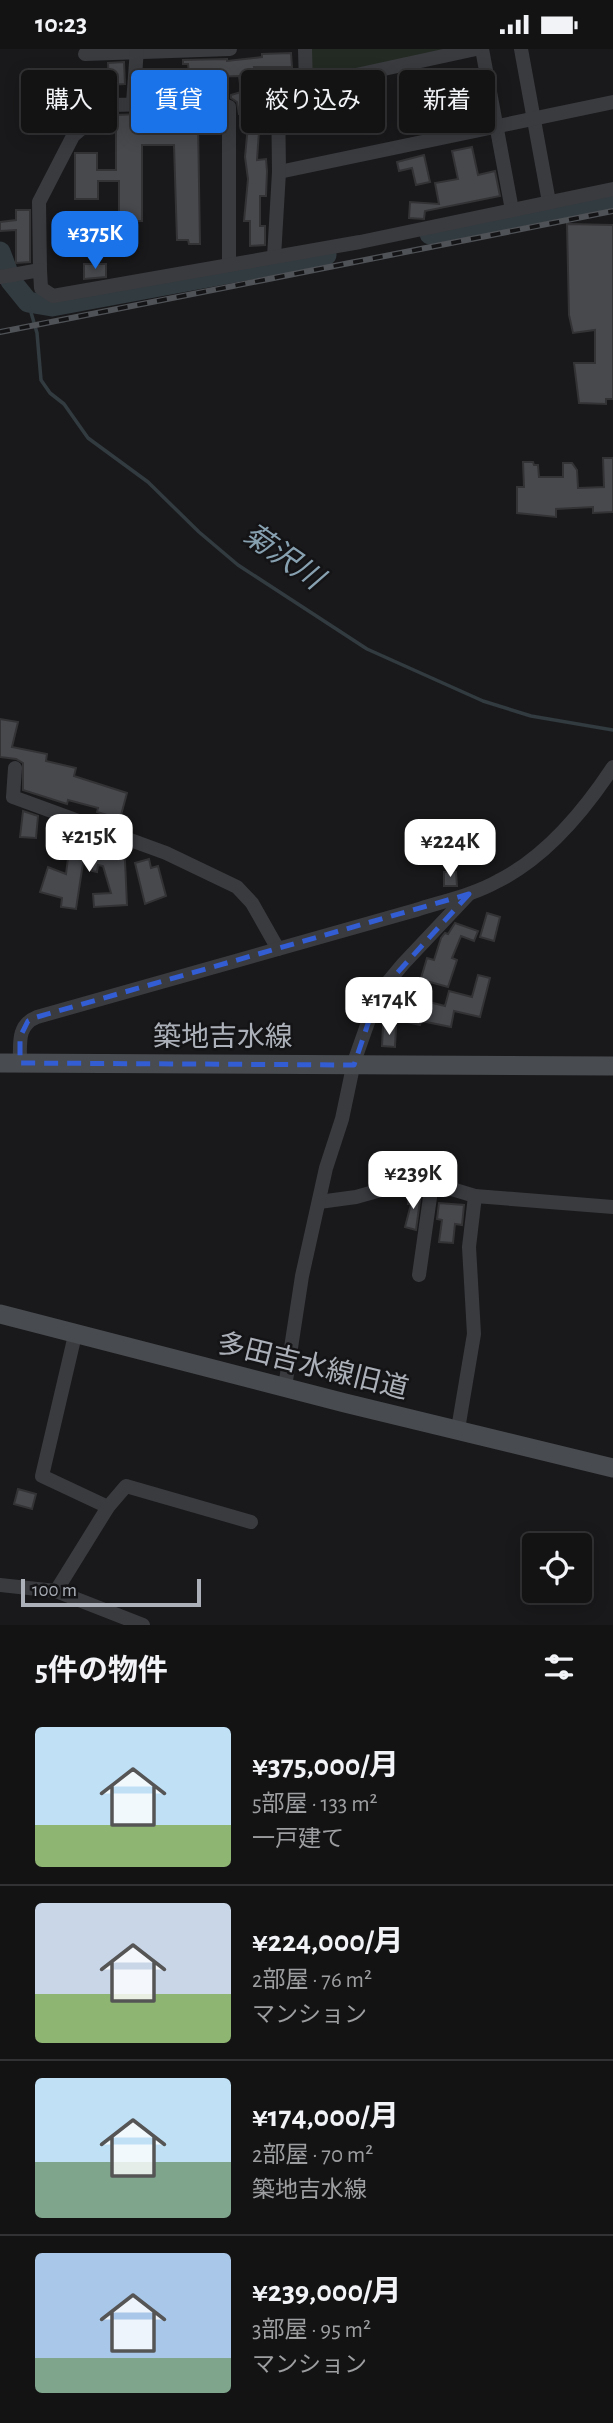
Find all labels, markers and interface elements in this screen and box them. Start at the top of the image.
text: 10:23 [35,11,87,37]
chip: 購入 [21,70,117,133]
chip: 賃貸 [131,70,227,133]
chip: 絞り込み [241,70,385,133]
chip: 新着 [399,70,495,133]
pin: ¥375K [46,211,144,271]
text: ¥375K [67,222,123,245]
water label: 菊沢川 [237,517,331,597]
pin: ¥215K [40,815,138,874]
pin: ¥224K [401,819,499,879]
text: ¥215K [62,825,116,848]
text: ¥224K [421,830,479,853]
pin: ¥174K [340,977,438,1037]
text: ¥174K [361,988,417,1011]
street label: 築地吉水線 [153,1022,293,1052]
pin: ¥239K [364,1151,462,1211]
text: ¥239K [384,1162,442,1185]
street label: 多田吉水線旧道 [214,1328,411,1404]
map controls [522,1533,592,1603]
button: locate [522,1533,592,1603]
scale bar [21,1576,201,1608]
text: 100 m [32,1581,77,1600]
icon: filters [540,1648,578,1686]
text: 5件の物件 [35,1656,168,1686]
text: ¥375,000/月 [252,1751,399,1781]
icon: home [91,1755,175,1839]
text: 5部屋 · 133 m² [252,1793,378,1816]
text: 一戸建て [252,1828,344,1851]
text: ¥224,000/月 [252,1927,403,1957]
icon: home [91,1931,175,2015]
text: 2部屋 · 76 m² [252,1969,372,1992]
text: マンション [252,2004,367,2027]
text: ¥174,000/月 [252,2102,399,2132]
icon: home [91,2106,175,2190]
text: 2部屋 · 70 m² [252,2144,373,2167]
text: 築地吉水線 [252,2179,367,2202]
text: ¥239,000/月 [252,2277,402,2307]
icon: home [91,2281,175,2365]
text: 3部屋 · 95 m² [252,2319,371,2342]
text: マンション [252,2354,367,2377]

